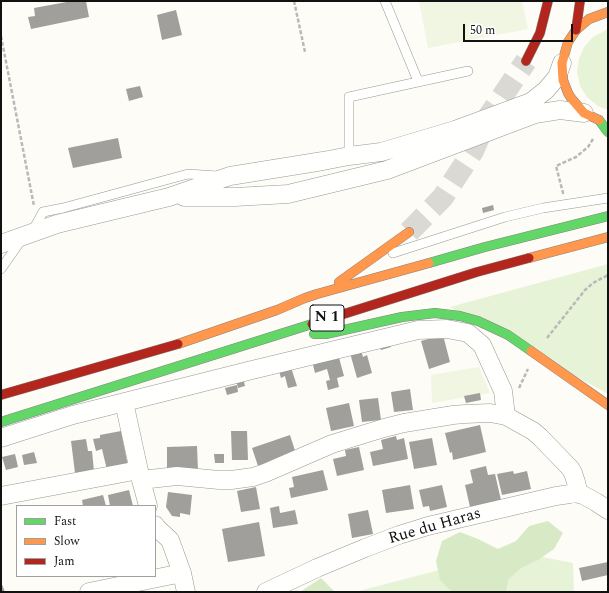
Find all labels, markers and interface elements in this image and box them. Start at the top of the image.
scale bar [465,16,575,42]
text: 50 m [470,21,495,40]
road number: N 1 [310,305,344,331]
legend [16,505,156,577]
street label: Rue du Haras [387,505,483,549]
text: Fast [54,512,76,531]
text: Slow [54,532,79,551]
text: Jam [54,552,75,571]

